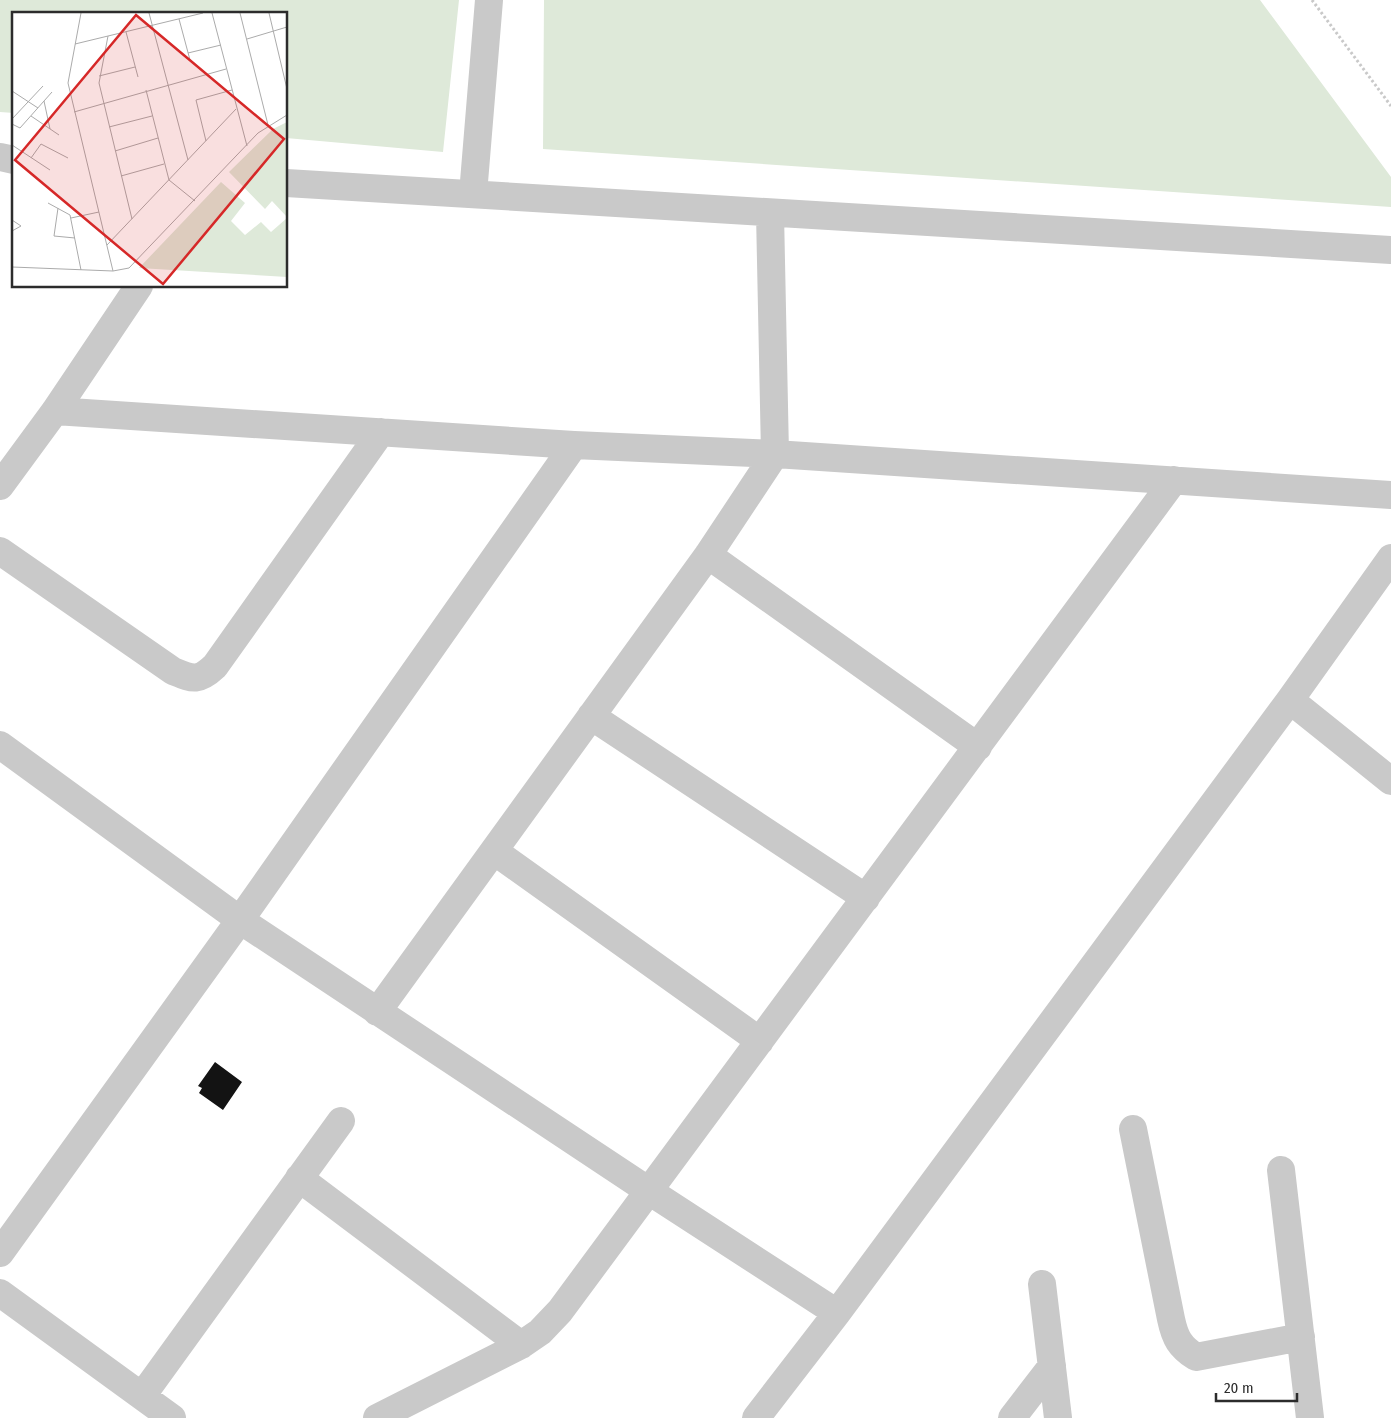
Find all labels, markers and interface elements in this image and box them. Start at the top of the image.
inset map [12,12,288,288]
scale bar [1216,1370,1297,1402]
text: 20 m [1224,1379,1254,1397]

